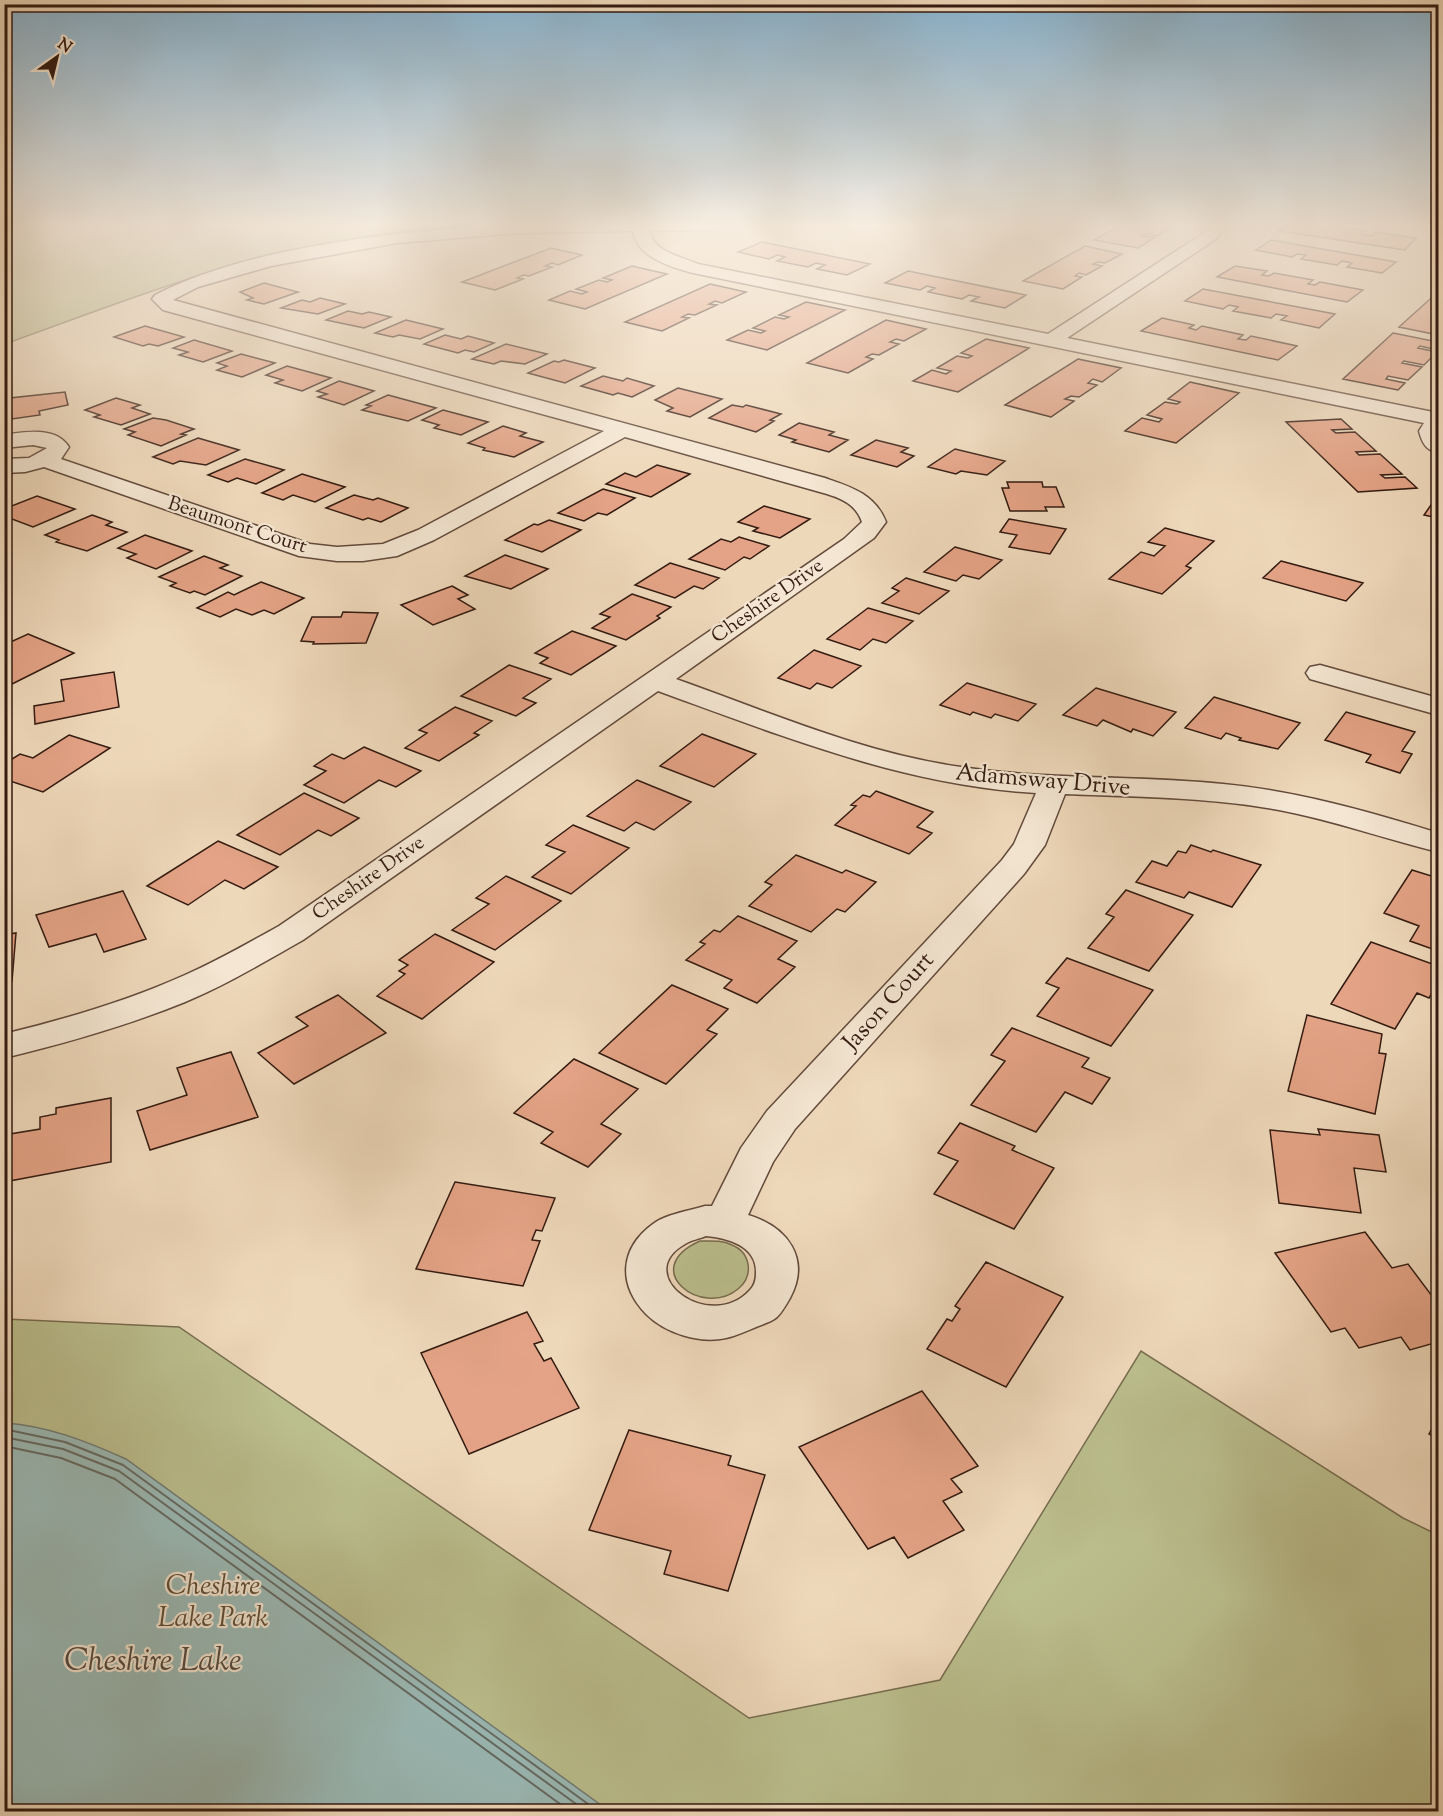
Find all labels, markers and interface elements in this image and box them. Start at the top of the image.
north arrow [27,27,87,87]
text: N [52,34,76,60]
street label: Beaumont Court [164,490,310,562]
street label: Cheshire Drive [706,552,830,652]
street label: Adamsway Drive [954,756,1132,806]
street label: Cheshire Drive [307,829,431,929]
street label: Jason Court [834,945,943,1060]
park label: Cheshire Lake Park [158,1567,268,1639]
water label: Cheshire Lake [64,1639,242,1685]

